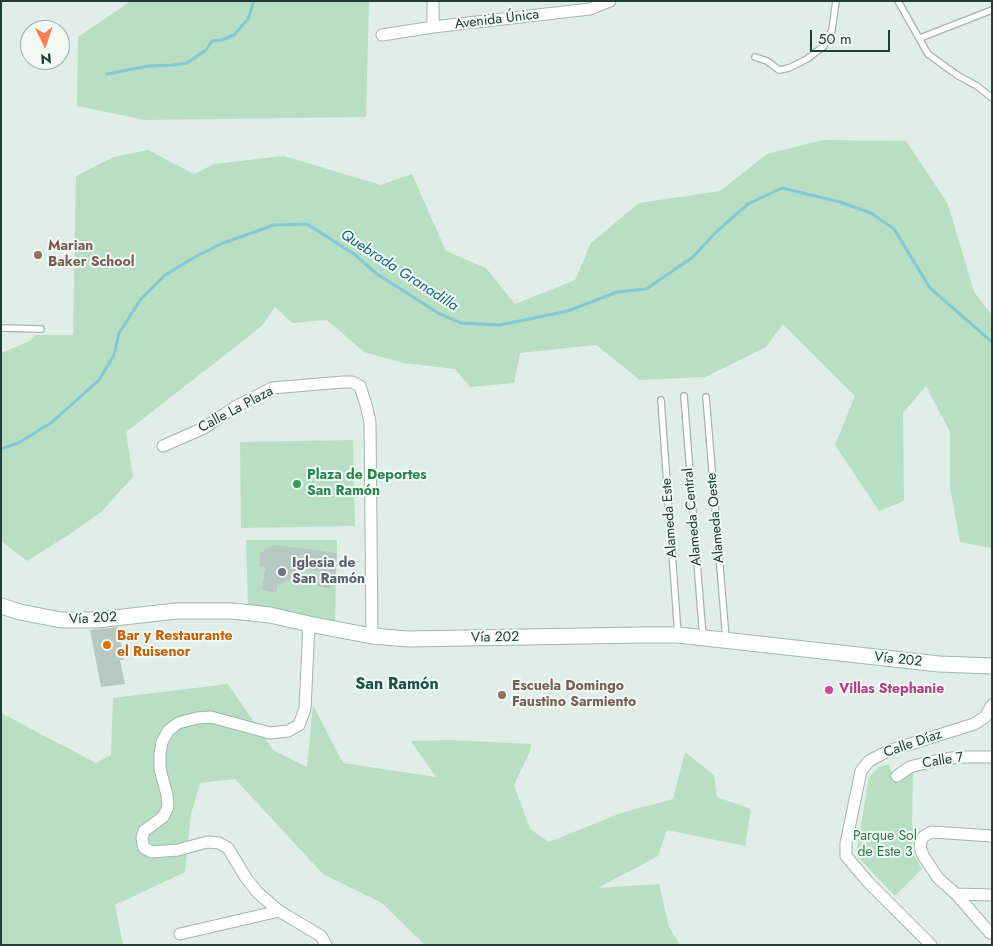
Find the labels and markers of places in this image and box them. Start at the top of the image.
place label: Marian Baker School [48,239,135,272]
marker: Marian Baker School [32,249,44,261]
place label: Plaza de Deportes San Ramón [307,468,427,501]
marker: Plaza de Deportes San Ramón [291,478,303,490]
place label: Iglesia de San Ramón [292,556,365,588]
marker: Iglesia de San Ramón [276,566,288,578]
place label: Bar y Restaurante el Ruisenor [117,629,233,662]
marker: Bar y Restaurante el Ruisenor [101,639,113,651]
place label: Escuela Domingo Faustino Sarmiento [512,679,636,712]
place label: Villas Stephanie [839,682,944,698]
marker: Villas Stephanie [823,684,835,696]
marker: Escuela Domingo Faustino Sarmiento [496,689,508,701]

